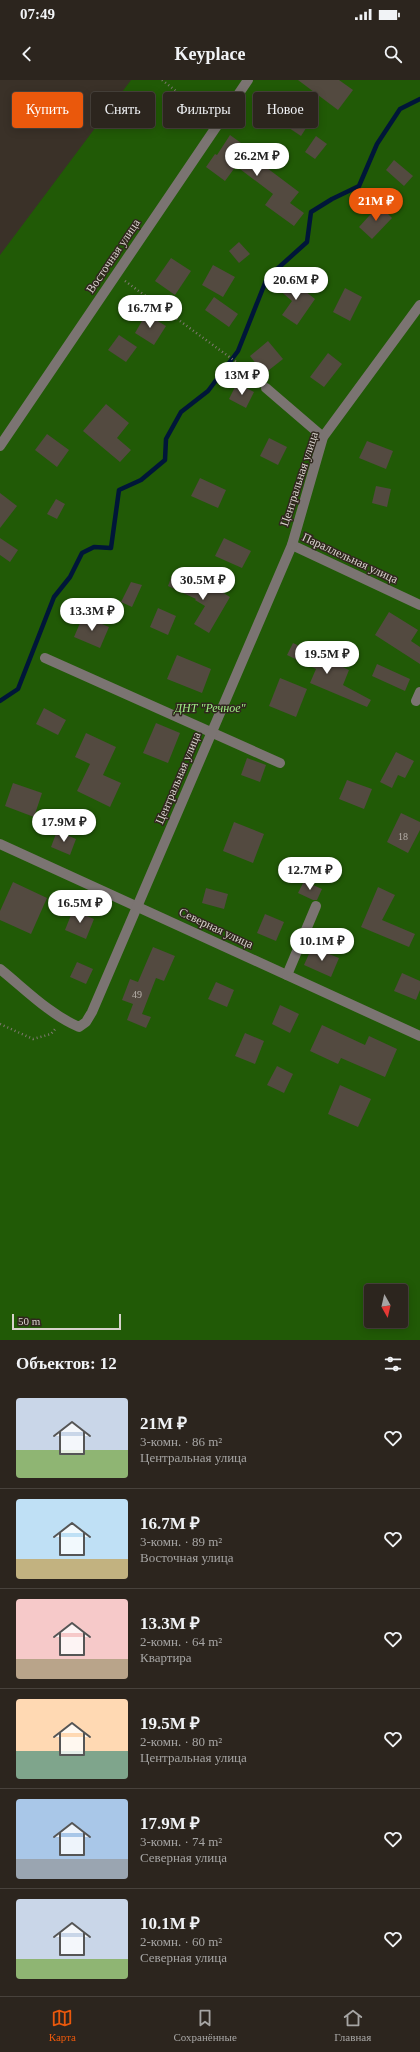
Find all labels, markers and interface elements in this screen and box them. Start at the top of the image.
text: 07:49 [20,6,55,22]
icon: back [16,43,38,65]
icon: search [382,43,404,65]
text: Keyplace [175,44,245,64]
chip: Купить [12,92,83,128]
chip: Снять [91,92,155,128]
chip: Фильтры [163,92,245,128]
chip: Новое [253,92,318,128]
pin: 26.2M ₽ [220,143,294,177]
text: 26.2M ₽ [234,148,280,163]
pin: 21M ₽ [348,188,404,222]
text: 21M ₽ [358,193,394,208]
street label: Восточная улица [83,216,143,296]
pin: 20.6M ₽ [259,267,333,301]
text: 20.6M ₽ [273,272,319,287]
pin: 16.7M ₽ [113,295,187,329]
text: 16.7M ₽ [127,300,173,315]
pin: 13M ₽ [214,362,270,396]
text: 13M ₽ [224,367,260,382]
street label: Центральная улица [277,429,321,528]
street label: Параллельная улица [300,530,401,587]
pin: 30.5M ₽ [166,567,240,601]
text: 30.5M ₽ [180,572,226,587]
pin: 13.3M ₽ [55,598,129,632]
text: 13.3M ₽ [69,603,115,618]
pin: 19.5M ₽ [290,641,364,675]
text: 19.5M ₽ [304,646,350,661]
park label: ДНТ "Речное" [173,701,247,715]
street label: Центральная улица [152,729,204,826]
pin: 17.9M ₽ [27,809,101,843]
text: 17.9M ₽ [41,814,87,829]
house number: 18 [398,831,408,842]
pin: 12.7M ₽ [273,857,347,891]
text: 12.7M ₽ [287,862,333,877]
pin: 16.5M ₽ [43,890,117,924]
text: 16.5M ₽ [57,895,103,910]
street label: Северная улица [177,905,256,952]
pin: 10.1M ₽ [285,928,359,962]
text: 10.1M ₽ [299,933,345,948]
house number: 49 [132,989,142,1000]
north arrow [364,1284,408,1328]
map controls [364,1284,408,1328]
scale bar [12,1312,121,1331]
text: 50 m [18,1315,40,1327]
icon: filters [382,1353,404,1375]
text: Объектов: 12 [16,1354,117,1373]
icon: home [48,1414,96,1462]
text: 21M ₽ [140,1414,187,1433]
icon: heart [382,1427,404,1449]
text: 3-комн. · 86 m² [140,1434,222,1449]
text: Центральная улица [140,1450,247,1465]
text: 16.7M ₽ [140,1514,200,1533]
icon: home [48,1515,96,1563]
icon: heart [382,1528,404,1550]
text: 3-комн. · 89 m² [140,1534,222,1549]
text: Восточная улица [140,1550,234,1565]
text: 13.3M ₽ [140,1614,200,1633]
icon: home [48,1615,96,1663]
icon: heart [382,1628,404,1650]
text: 2-комн. · 64 m² [140,1634,222,1649]
text: Квартира [140,1650,192,1665]
text: 19.5M ₽ [140,1714,200,1733]
icon: home [48,1715,96,1763]
icon: heart [382,1728,404,1750]
text: 2-комн. · 80 m² [140,1734,222,1749]
text: Центральная улица [140,1750,247,1765]
text: 17.9M ₽ [140,1814,200,1833]
icon: home [48,1815,96,1863]
icon: heart [382,1828,404,1850]
text: 3-комн. · 74 m² [140,1834,222,1849]
text: Северная улица [140,1850,227,1865]
text: 10.1M ₽ [140,1914,200,1933]
icon: home [48,1915,96,1963]
icon: heart [382,1928,404,1950]
text: 2-комн. · 60 m² [140,1934,222,1949]
text: Северная улица [140,1950,227,1965]
tab: Карта [49,2007,76,2043]
tab: Сохранённые [174,2007,237,2043]
tab: Главная [334,2007,371,2043]

